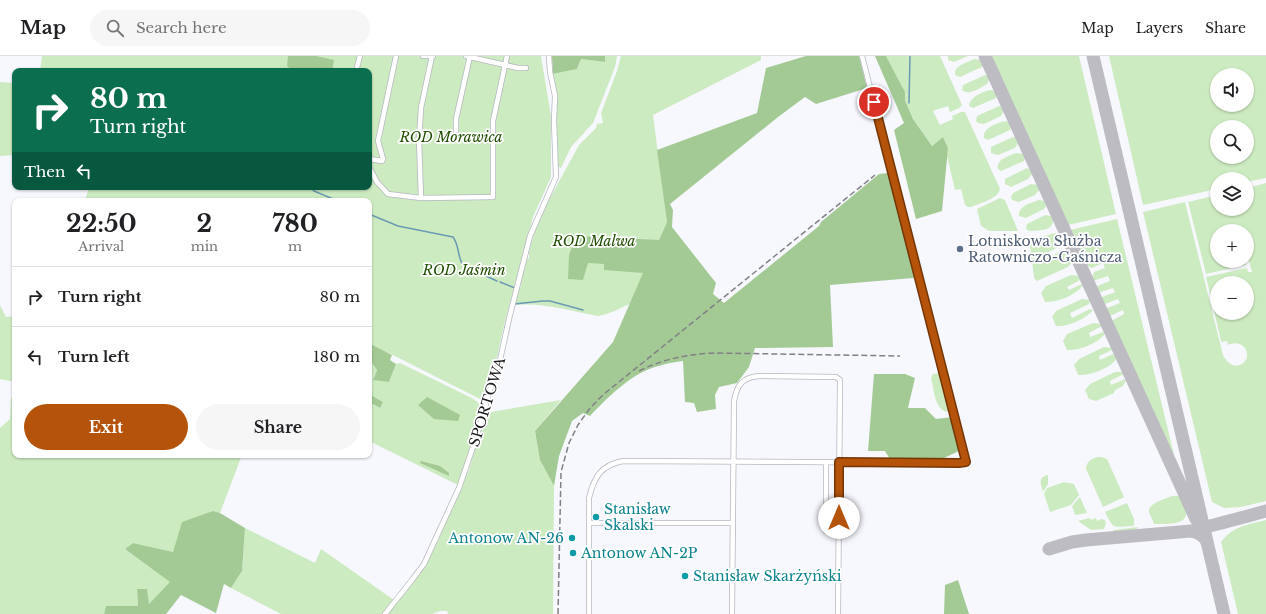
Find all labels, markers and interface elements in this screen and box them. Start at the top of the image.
search box [90,10,370,46]
text: Map [20,16,66,39]
icon: search [104,17,126,39]
text: Search here [136,18,227,37]
text: Map [1081,19,1114,37]
text: Layers [1136,19,1183,37]
text: Share [1205,19,1246,37]
map controls [1210,68,1254,320]
button: sound [1210,68,1254,112]
text: 80 m [90,81,167,116]
icon: right [24,84,76,136]
pin [857,85,891,119]
icon: arrive [863,91,885,113]
text: Turn right [90,116,186,138]
button: search [1210,120,1254,164]
park label: ROD Morawica [398,128,503,146]
icon: left [73,160,95,182]
text: Then [24,162,65,181]
button: layers [1210,172,1254,216]
text: 22:50 [66,209,137,238]
text: 2 [197,209,212,238]
text: 780 [272,209,318,238]
button: + [1210,224,1254,268]
park label: ROD Malwa [551,232,636,250]
place label: Lotniskowa Służba Ratowniczo-Gaśnicza [968,232,1122,266]
text: Arrival [78,238,124,255]
text: min [191,238,218,255]
text: m [288,238,302,255]
marker: Lotniskowa Służba Ratowniczo-Gaśnicza [955,244,965,254]
park label: ROD Jaśmin [422,261,506,279]
button: − [1210,276,1254,320]
icon: right [24,286,46,308]
text: Turn right [58,287,141,306]
text: 80 m [320,287,360,306]
icon: left [24,346,46,368]
text: Turn left [58,347,129,366]
text: 180 m [313,347,360,366]
street label: SPORTOWA [465,355,509,449]
button: Exit [24,404,188,450]
button: Share [196,404,360,450]
position arrow [818,497,860,539]
place label: Stanisław Skalski [604,500,671,534]
marker: Stanisław Skalski [591,512,601,522]
place label: Antonow AN-26 [447,529,564,547]
marker: Antonow AN-26 [567,533,577,543]
place label: Antonow AN-2P [580,544,698,562]
marker: Antonow AN-2P [568,548,578,558]
place label: Stanisław Skarżyński [693,567,842,585]
marker: Stanisław Skarżyński [680,571,690,581]

